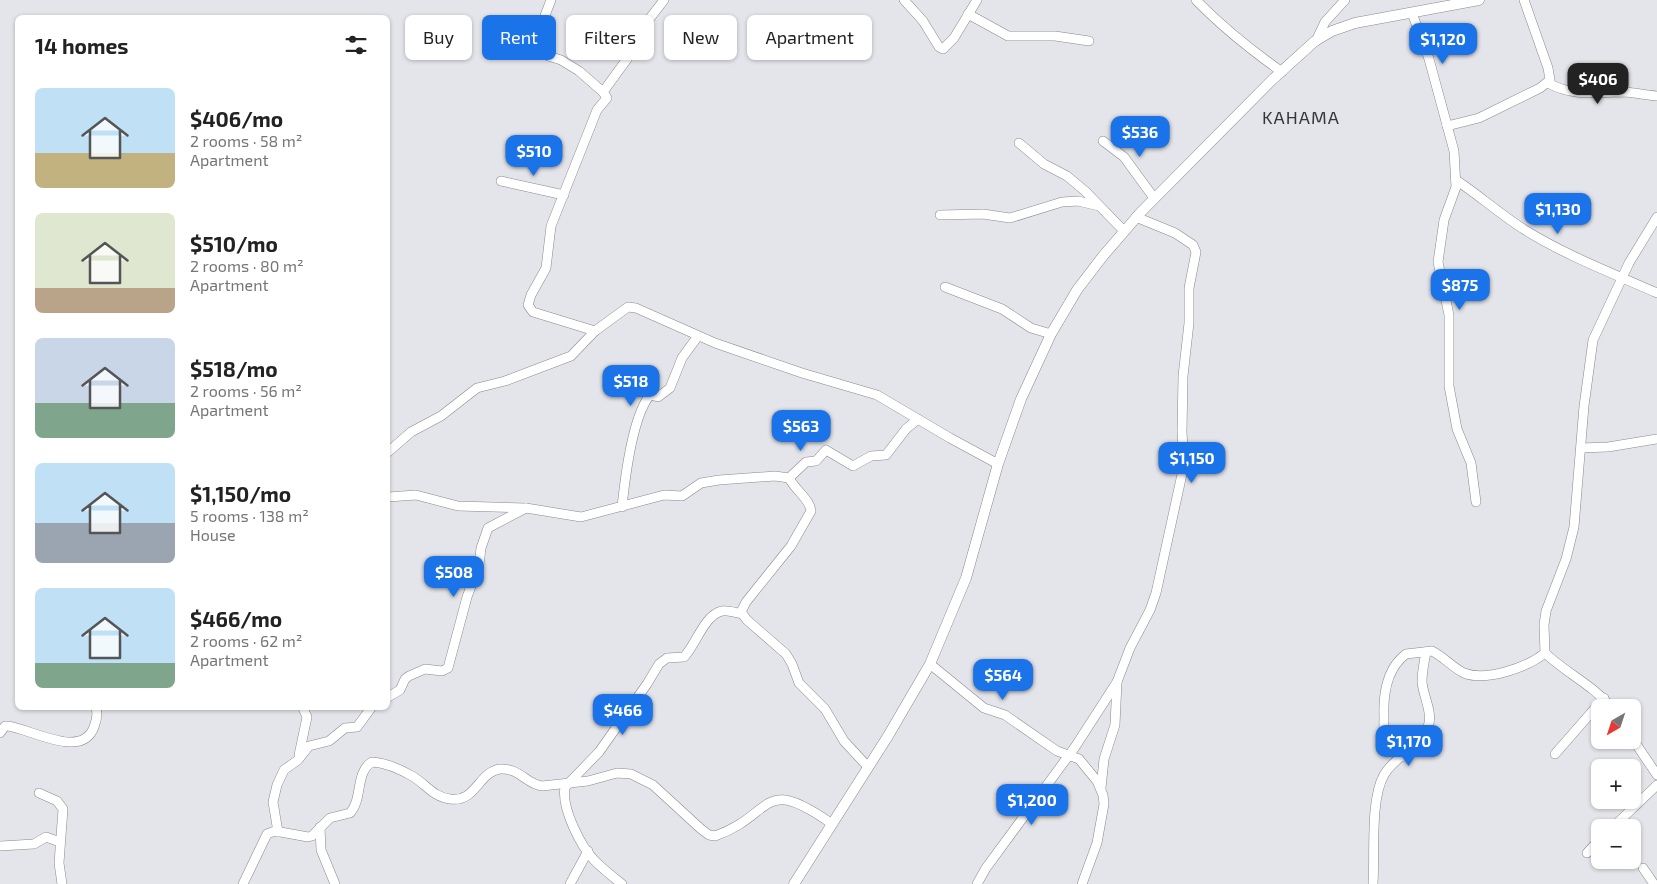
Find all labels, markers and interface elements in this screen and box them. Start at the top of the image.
chip: Buy [405,15,472,60]
chip: Rent [482,15,556,60]
chip: Filters [566,15,654,60]
chip: New [664,15,737,60]
chip: Apartment [747,15,872,60]
pin: $1,120 [1402,22,1484,65]
text: $1,120 [1420,29,1466,48]
icon: filters [342,31,370,59]
text: 14 homes [35,33,129,58]
pin: $406 [1568,62,1628,105]
text: $406 [1578,69,1618,88]
text: $406/mo [190,106,283,131]
district label: KAHAMA [1262,106,1340,128]
icon: home [75,108,135,168]
pin: $536 [1110,116,1170,158]
text: $536 [1122,122,1158,141]
text: 2 rooms · 58 m² [190,131,303,150]
pin: $510 [504,134,564,177]
text: $510 [516,141,552,160]
text: Apartment [190,150,269,169]
pin: $1,130 [1517,192,1599,235]
text: $1,130 [1535,199,1581,218]
text: $510/mo [190,231,278,256]
icon: home [75,233,135,293]
text: 2 rooms · 80 m² [190,256,304,275]
pin: $875 [1430,268,1490,311]
text: Apartment [190,275,269,294]
text: $875 [1442,275,1478,294]
text: $518/mo [190,356,278,381]
icon: home [75,358,135,418]
pin: $518 [601,364,661,407]
text: $518 [614,371,649,390]
text: 2 rooms · 56 m² [190,381,302,400]
text: Apartment [190,400,269,419]
pin: $563 [771,410,831,452]
text: $563 [783,416,819,435]
pin: $1,150 [1151,442,1233,484]
text: $1,150 [1169,448,1215,467]
text: $1,150/mo [190,481,291,506]
icon: home [75,483,135,543]
text: 5 rooms · 138 m² [190,506,309,525]
text: House [190,525,236,544]
pin: $508 [424,556,484,598]
text: $508 [435,562,473,581]
text: $466/mo [190,606,282,631]
icon: home [75,608,135,668]
text: 2 rooms · 62 m² [190,631,302,650]
text: Apartment [190,650,269,669]
pin: $564 [973,658,1033,701]
text: $564 [984,665,1022,684]
pin: $466 [593,694,653,736]
north arrow [1591,699,1641,749]
map controls [1591,699,1641,869]
text: $466 [604,700,642,719]
pin: $1,170 [1368,724,1450,767]
text: $1,170 [1387,731,1431,750]
button: + [1591,759,1641,809]
pin: $1,200 [991,784,1073,826]
text: $1,200 [1007,790,1057,809]
button: − [1591,819,1641,869]

